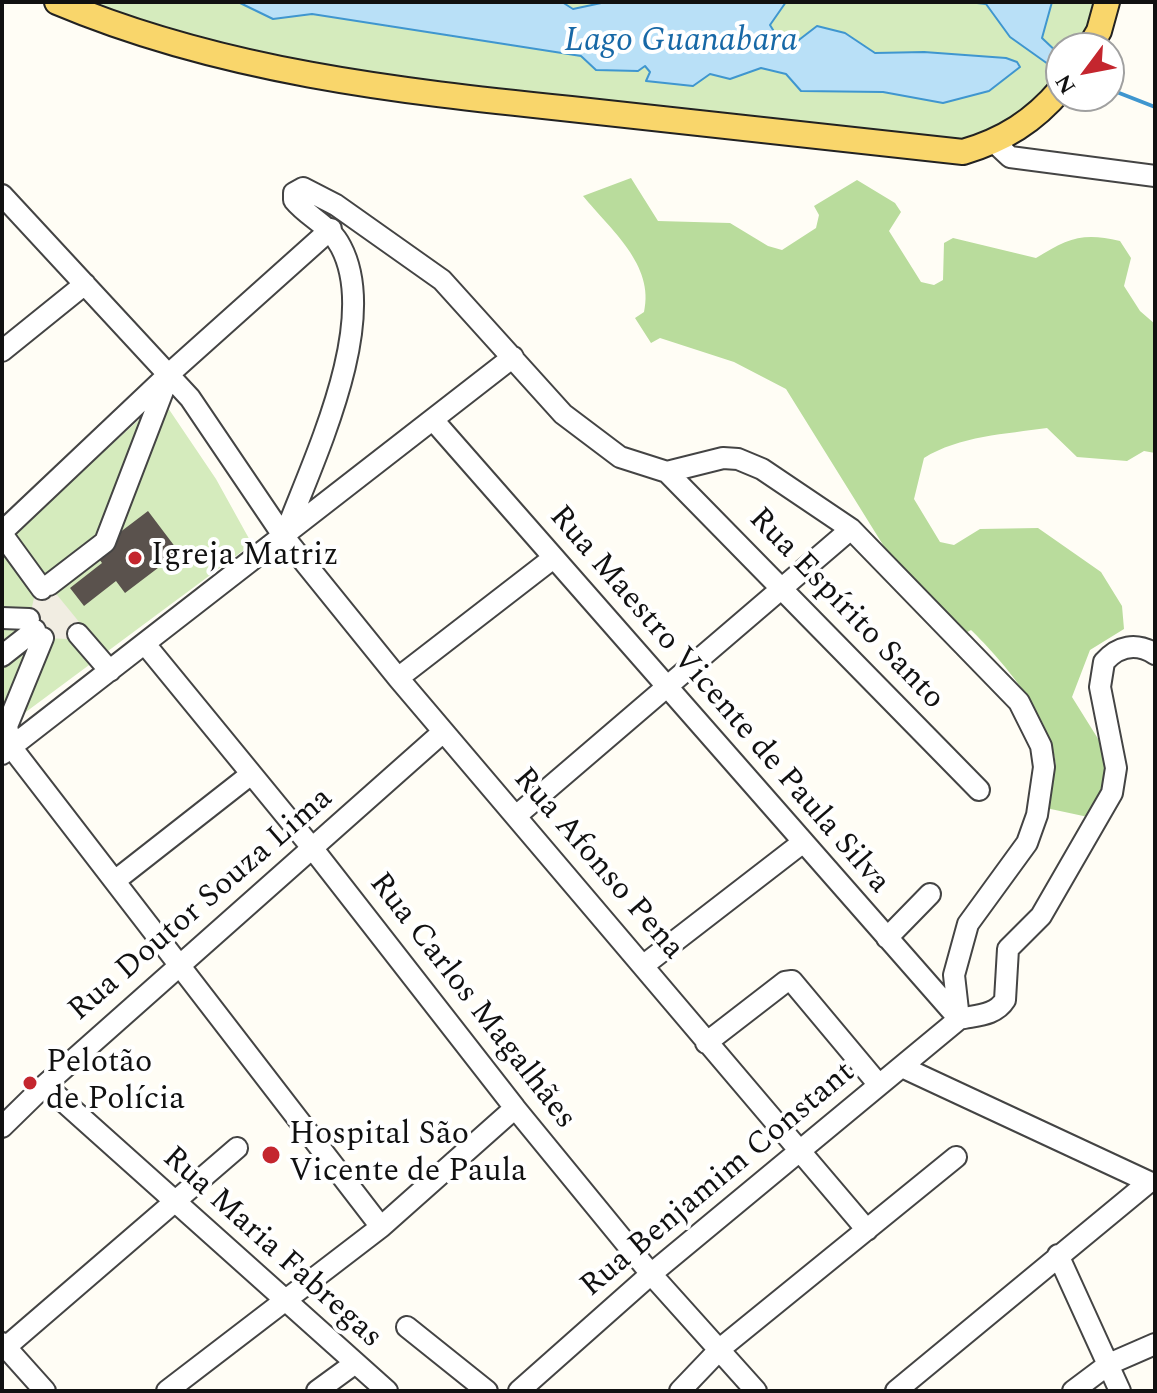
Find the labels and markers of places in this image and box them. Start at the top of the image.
place label: Igreja Matriz [151,539,339,577]
marker: Igreja Matriz [126,549,144,567]
place label: Pelotão de Polícia [46,1046,185,1121]
marker: Pelotão de Polícia [21,1074,39,1092]
place label: Hospital São Vicente de Paula [289,1118,527,1193]
marker: Hospital São Vicente de Paula [260,1144,282,1166]

